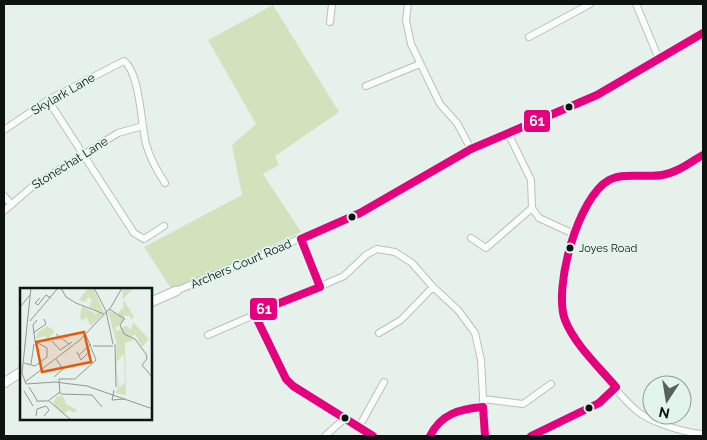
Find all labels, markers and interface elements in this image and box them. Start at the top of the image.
street label: Skylark Lane [29,70,97,118]
unlabelled marker [564,102,574,112]
line badge: 61 [523,109,551,133]
text: 61 [529,113,545,129]
street label: Stonechat Lane [29,134,111,192]
unlabelled marker [347,212,357,222]
street label: Archers Court Road [188,236,294,292]
place label: Joyes Road [579,242,637,255]
marker: Joyes Road [565,243,575,253]
inset map [20,288,152,420]
line badge: 61 [249,297,278,321]
text: 61 [256,301,272,317]
north arrow [642,375,692,425]
unlabelled marker [584,403,594,413]
text: N [657,404,671,422]
unlabelled marker [340,413,350,423]

